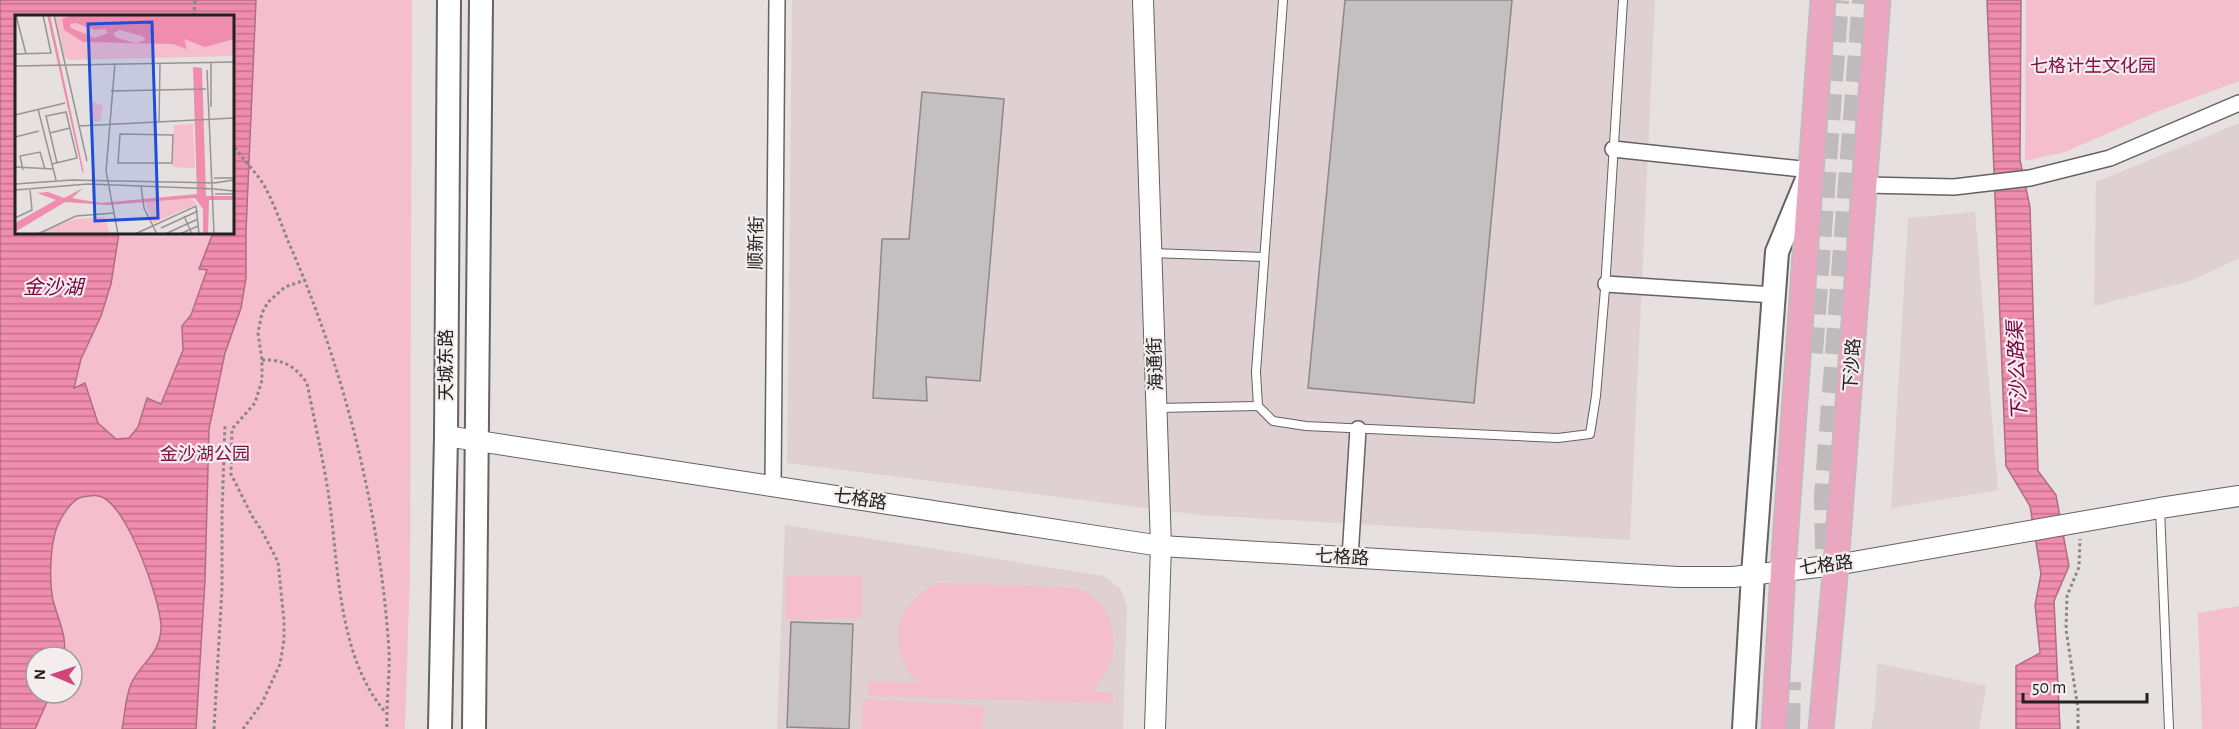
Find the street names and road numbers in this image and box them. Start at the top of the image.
street label: 顺新街 [746,216,766,270]
street label: 天城东路 [436,329,456,401]
street label: 海通街 [1144,337,1166,391]
street label: 下沙路 [1840,337,1864,393]
street label: 七格路 [832,485,888,513]
street label: 七格路 [1315,546,1369,568]
street label: 七格路 [1798,552,1854,578]

